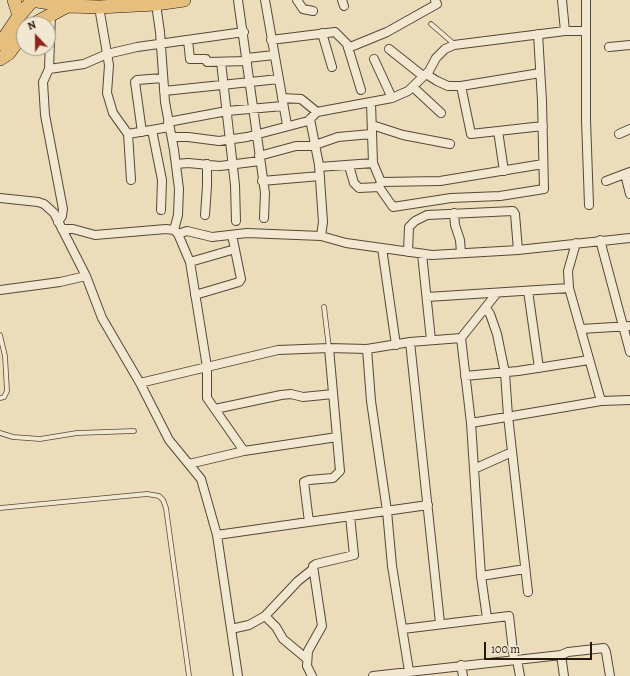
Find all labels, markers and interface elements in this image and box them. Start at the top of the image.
north arrow [16,16,56,56]
text: N [25,17,38,34]
scale bar [486,634,594,660]
text: 100 m [491,641,520,657]

